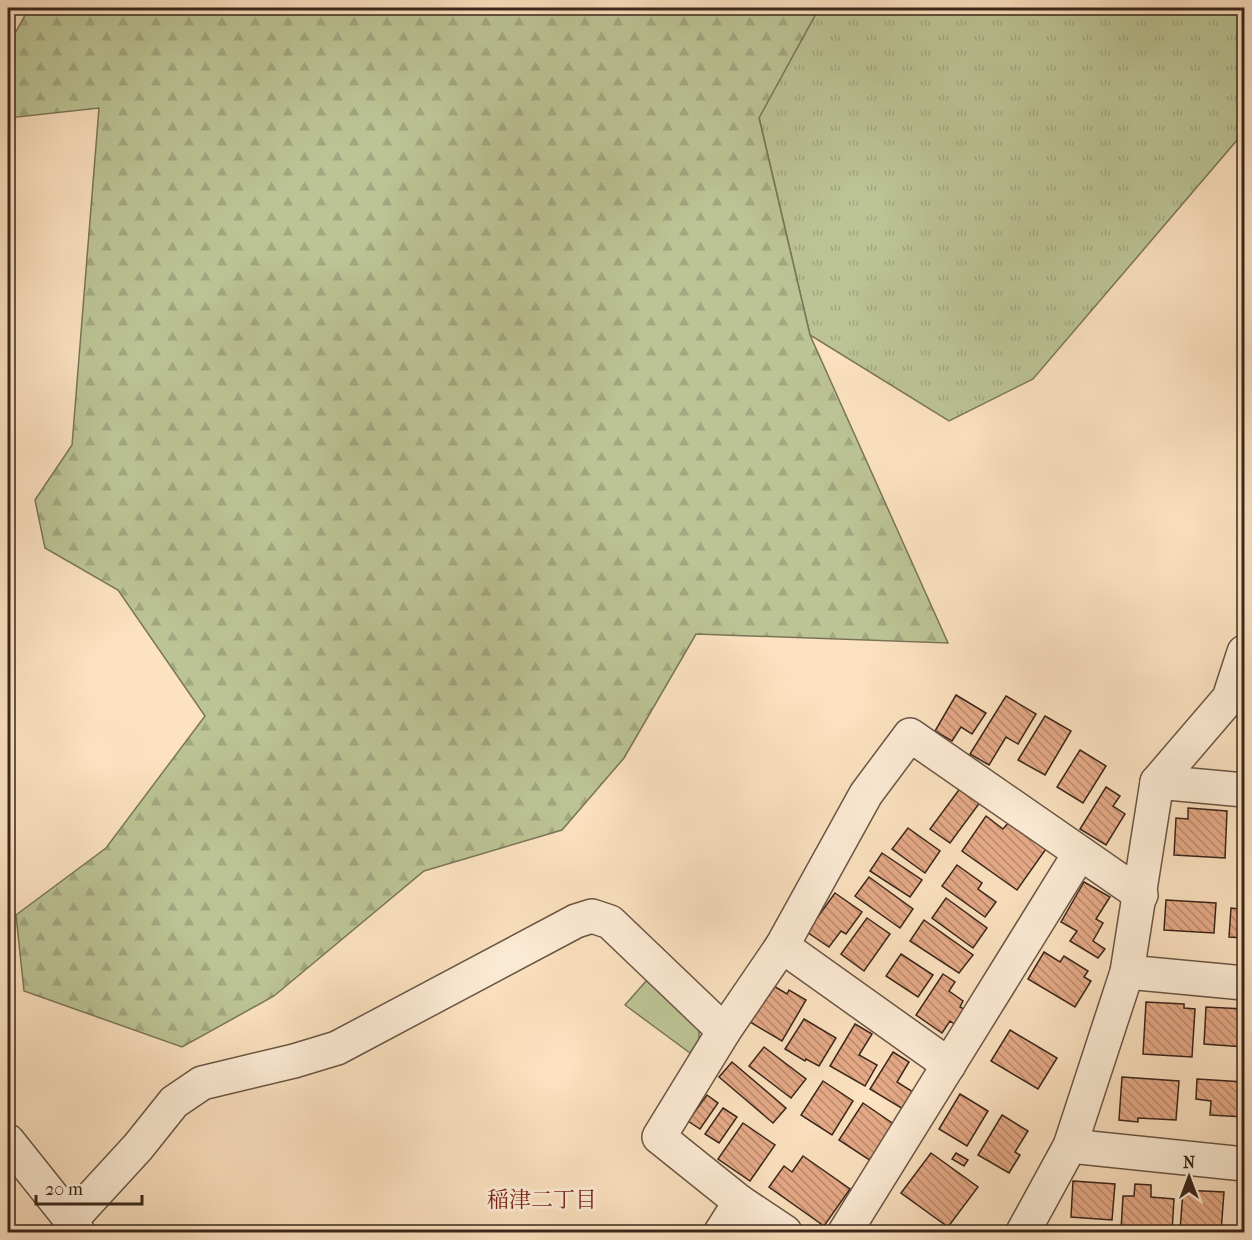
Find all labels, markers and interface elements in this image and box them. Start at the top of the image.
north arrow [1159,1147,1219,1207]
text: N [1183,1153,1196,1172]
scale bar [36,1168,142,1206]
text: 20 m [45,1179,83,1200]
district label: 稲津二丁目 [487,1187,597,1213]

